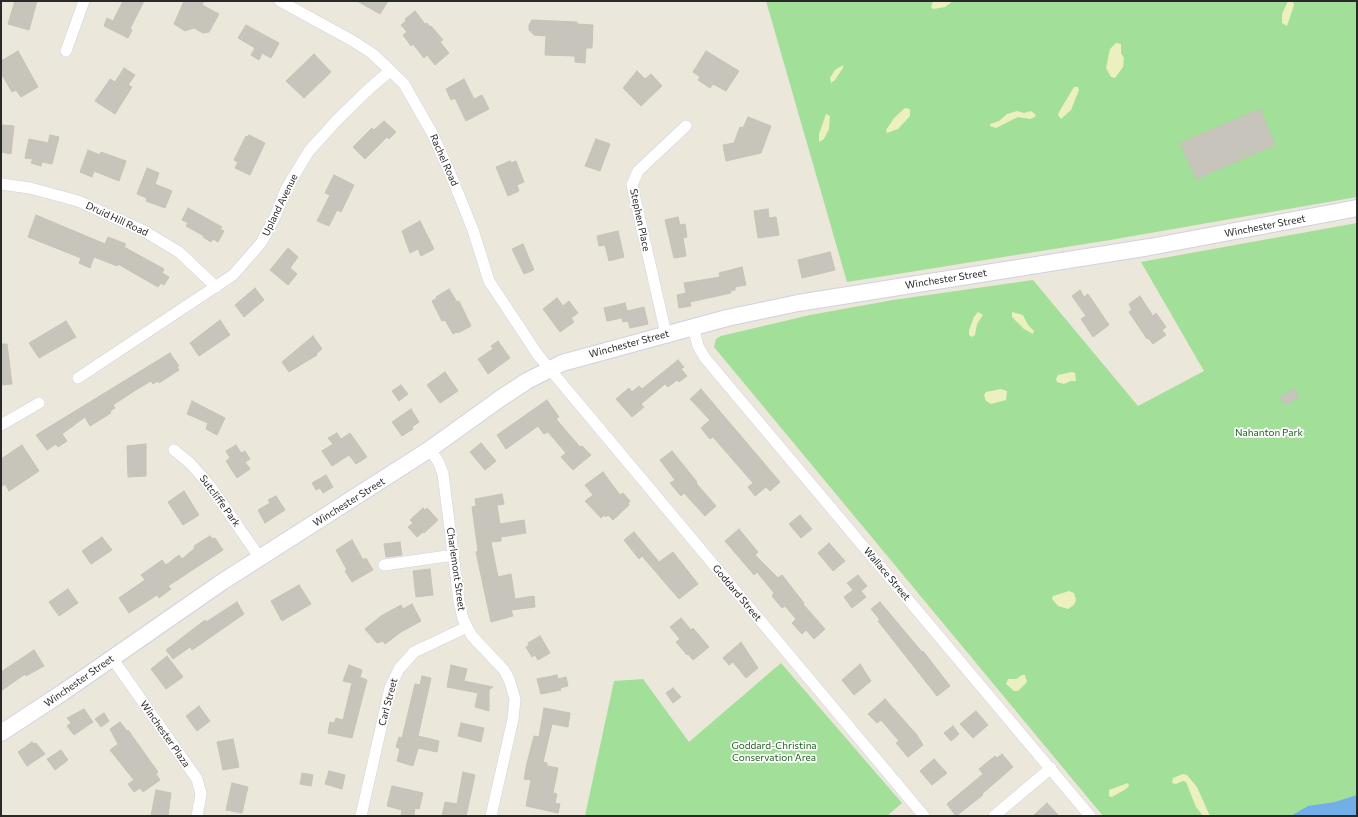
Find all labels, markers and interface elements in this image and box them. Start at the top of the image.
street label: Rachel Road [427,132,461,188]
street label: Upland Avenue [260,172,300,238]
street label: Stephen Place [627,188,653,252]
street label: Druid Hill Road [84,199,150,239]
street label: Winchester Street [1223,212,1307,240]
street label: Winchester Street [904,267,988,291]
street label: Winchester Street [588,328,670,360]
park label: Nahanton Park [1235,427,1303,439]
street label: Sutcliffe Park [197,473,243,529]
street label: Winchester Street [311,475,387,529]
street label: Charlemont Street [444,526,468,612]
street label: Wallace Street [861,545,913,603]
street label: Goddard Street [710,562,764,624]
street label: Winchester Street [42,652,116,710]
street label: Carl Street [376,677,400,727]
street label: Winchester Plaza [138,698,192,770]
park label: Goddard-Christina Conservation Area [731,740,817,764]

